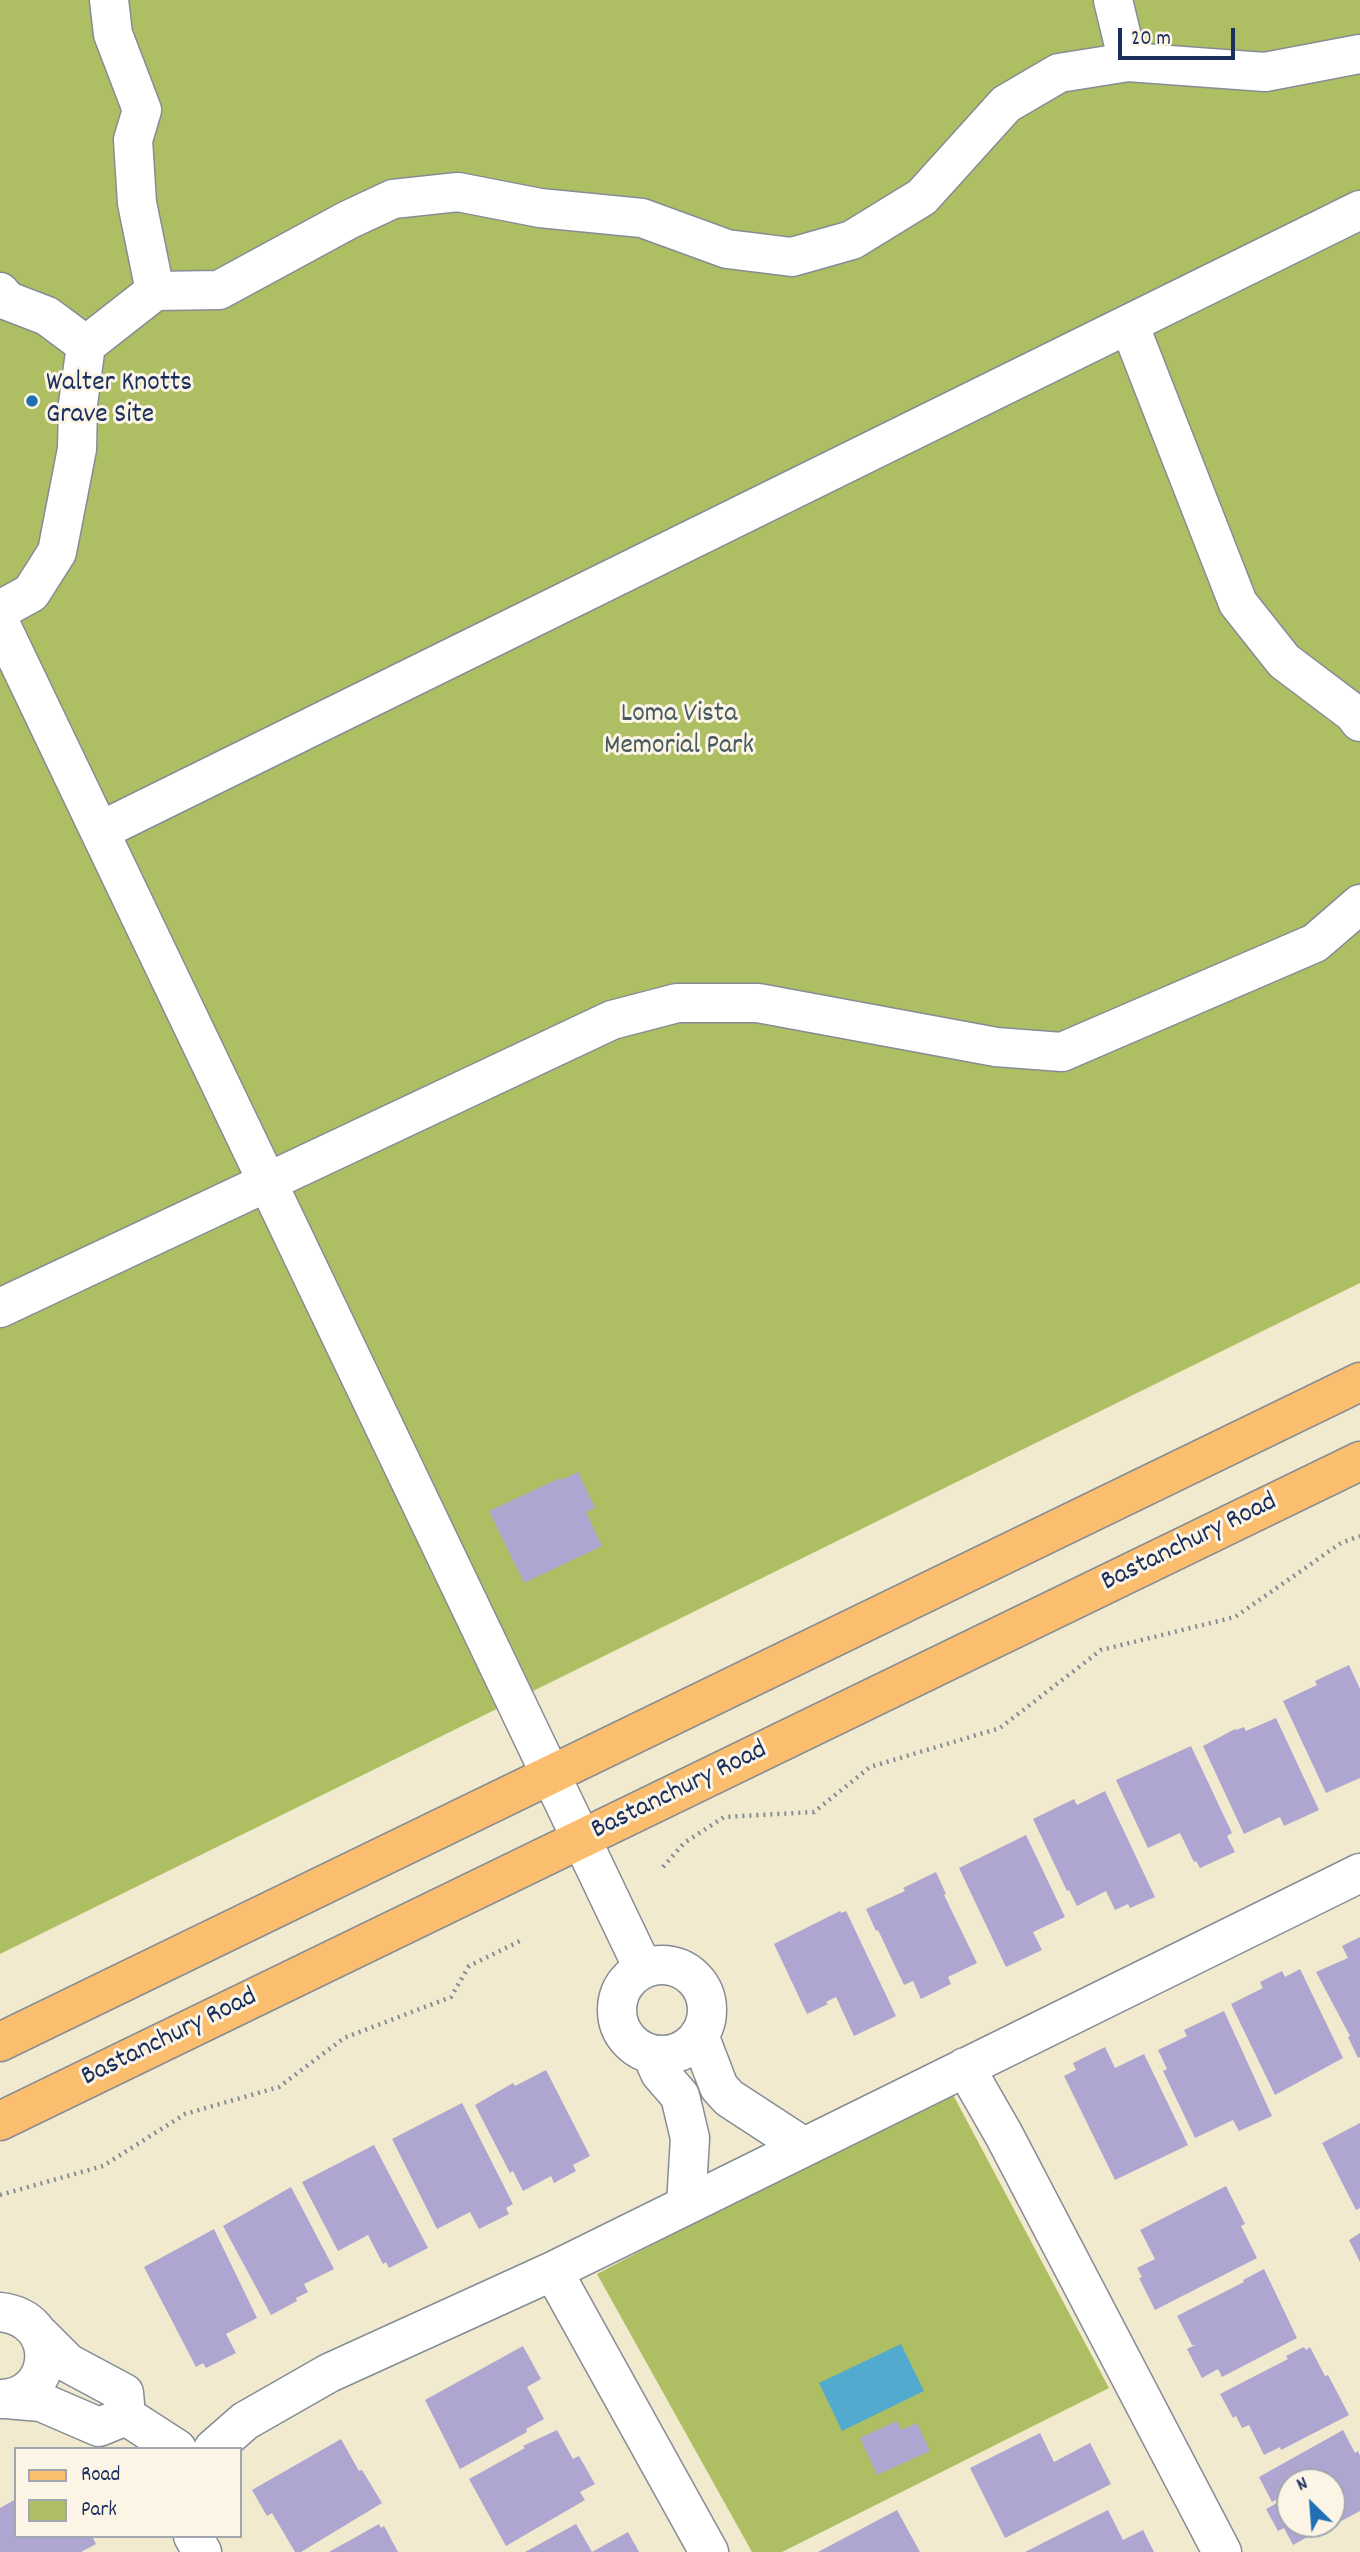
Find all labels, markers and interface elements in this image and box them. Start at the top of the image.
scale bar [1122,14,1239,58]
text: 20 m [1131,25,1171,55]
place label: Walter Knotts Grave Site [46,368,192,434]
marker: Walter Knotts Grave Site [24,393,40,409]
park label: Loma Vista Memorial Park [604,699,754,765]
street label: Bastanchury Road [1097,1487,1283,1601]
street label: Bastanchury Road [587,1735,773,1849]
street label: Bastanchury Road [77,1982,263,2096]
legend [14,2447,242,2538]
text: Road [81,2461,120,2491]
north arrow [1276,2468,1346,2538]
text: N [1293,2471,1313,2500]
text: Park [81,2496,117,2526]

